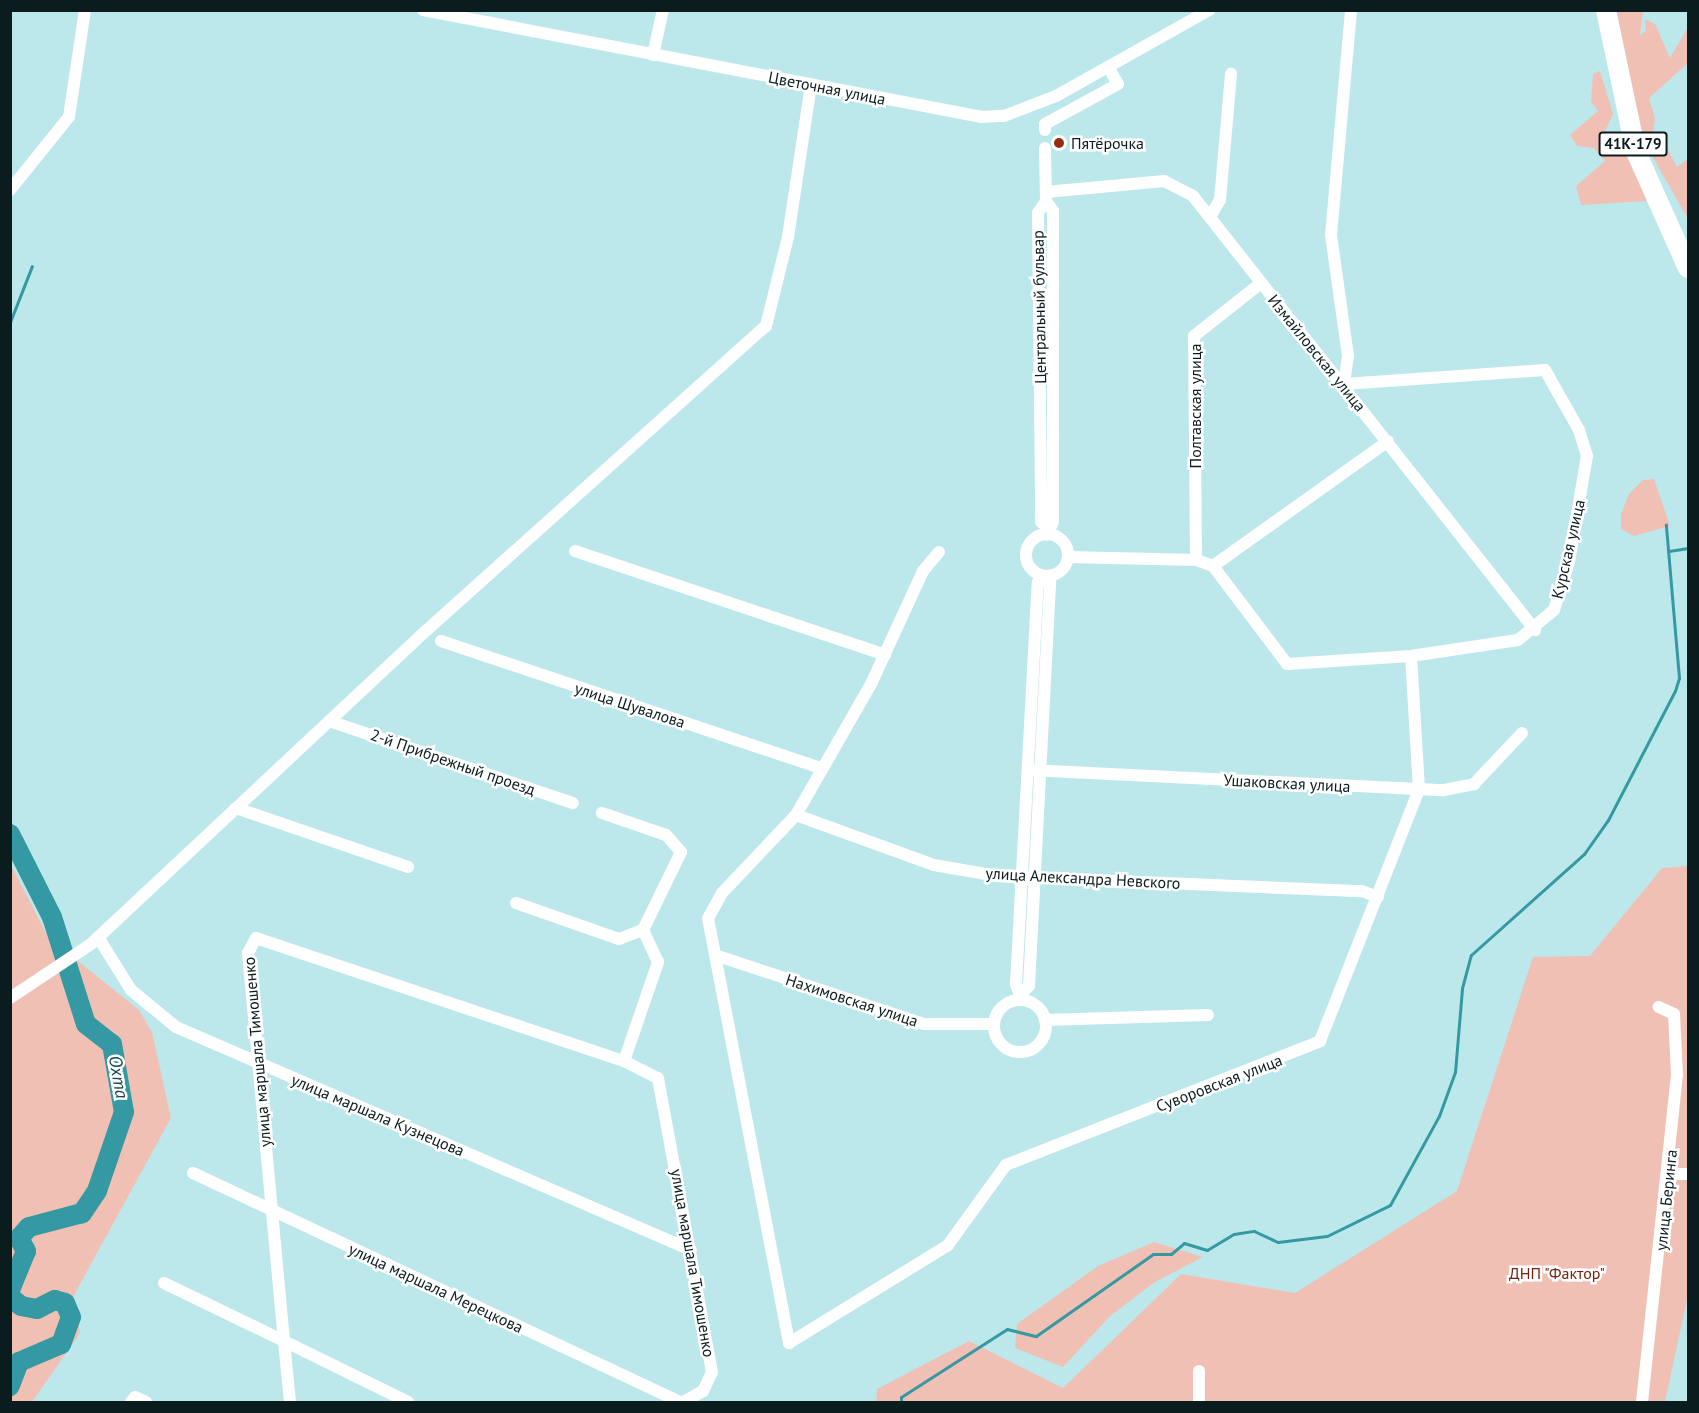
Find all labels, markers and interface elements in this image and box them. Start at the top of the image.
street label: Цветочная улица [767,67,887,109]
road number: 41К-179 [1598,132,1668,156]
place label: Пятёрочка [1071,133,1144,153]
marker: Пятёрочка [1052,136,1066,150]
street label: Центральный бульвар [1028,230,1050,384]
street label: Измайловская улица [1264,291,1370,415]
street label: Полтавская улица [1185,344,1205,468]
street label: Курская улица [1547,498,1589,600]
street label: улица Шувалова [572,678,688,732]
street label: 2-й Прибрежный проезд [368,725,538,799]
street label: Ушаковская улица [1223,770,1351,796]
street label: улица Александра Невского [985,863,1181,893]
street label: улица маршала Тимошенко [239,956,275,1148]
street label: Нахимовская улица [783,970,921,1030]
street label: Суворовская улица [1153,1050,1285,1116]
water label: Охта [104,1054,132,1100]
street label: улица маршала Кузнецова [289,1070,467,1160]
street label: улица Беринга [1651,1148,1681,1252]
street label: улица маршала Тимошенко [667,1167,719,1359]
street label: улица маршала Мерецкова [346,1239,526,1337]
park label: ДНП "Фактор" [1509,1263,1605,1283]

